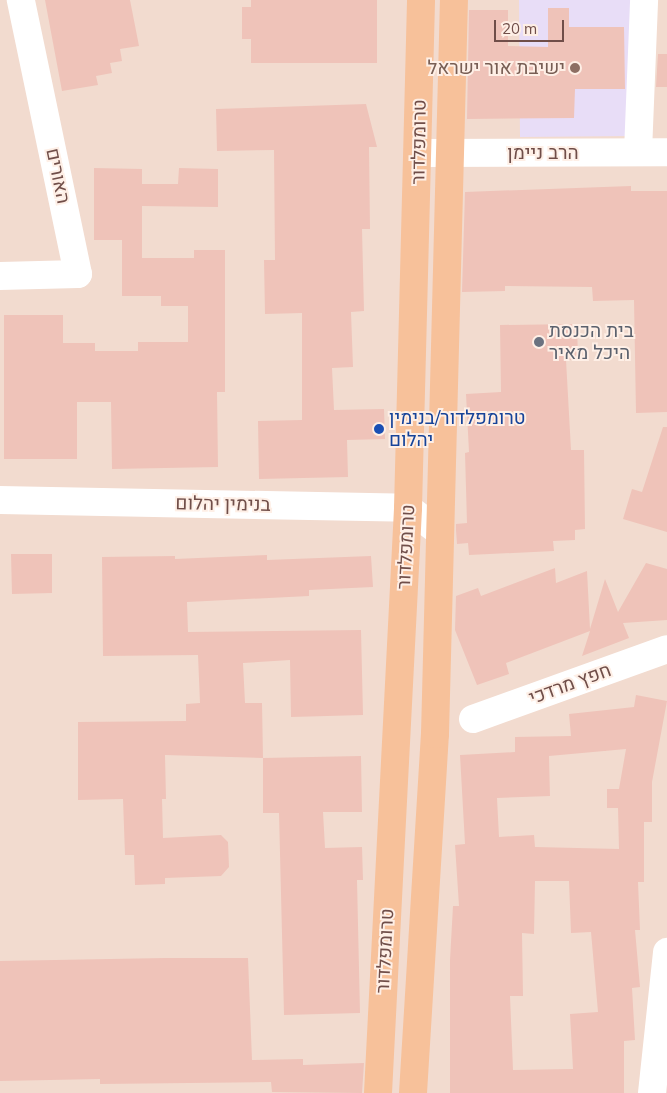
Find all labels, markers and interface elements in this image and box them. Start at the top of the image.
scale bar [497,10,567,42]
text: 20 m [502,19,537,38]
place label: ישיבת אור ישראל [427,57,565,79]
marker: ישיבת אור ישראל [569,62,581,74]
street label: טרומפלדור [407,99,431,185]
street label: הרב ניימן [507,142,579,164]
street label: האורים [41,146,75,206]
place label: בית הכנסת היכל מאיר [549,320,634,364]
marker: בית הכנסת היכל מאיר [533,336,545,348]
place label: טרומפלדור/בנימין יהלום [389,407,526,451]
marker: טרומפלדור/בנימין יהלום [373,423,385,435]
street label: בנימין יהלום [175,492,271,516]
street label: טרומפלדור [392,504,420,590]
street label: חפץ מרדכי [526,659,614,709]
street label: טרומפלדור [371,908,399,994]

